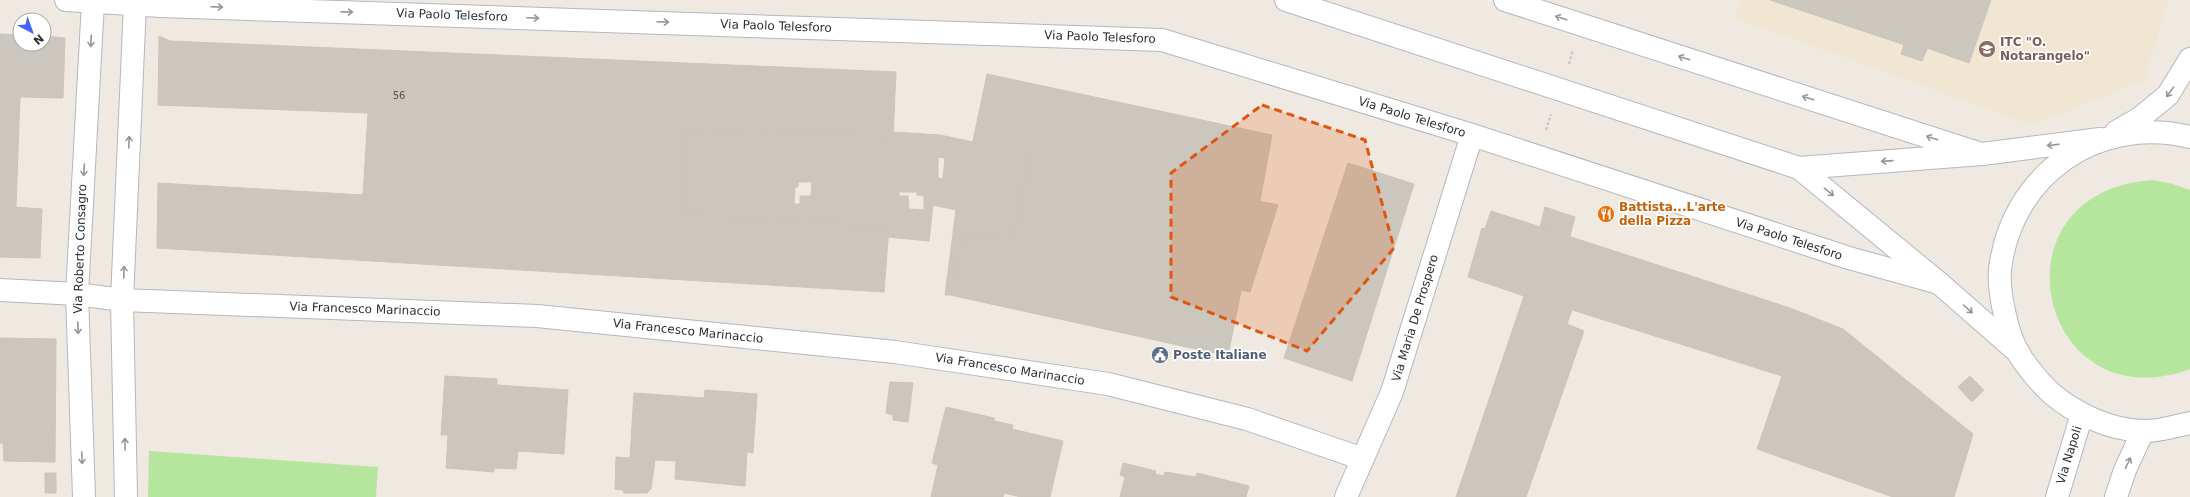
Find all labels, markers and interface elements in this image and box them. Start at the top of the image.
one-way arrow [210,4,223,11]
street label: Via Paolo Telesforo [396,6,508,24]
one-way arrow [340,8,353,16]
north arrow [12,12,52,52]
one-way arrow [526,14,539,22]
one-way arrow [1554,14,1567,21]
street label: Via Paolo Telesforo [720,17,832,35]
one-way arrow [656,19,669,26]
street label: Via Paolo Telesforo [1044,28,1156,46]
text: N [30,31,46,47]
one-way arrow [87,34,95,47]
place label: ITC "O. Notarangelo" [2000,35,2090,63]
school or university icon: ITC "O. Notarangelo" [1977,39,1997,59]
one-way arrow [1678,54,1691,61]
one-way arrow [2165,86,2174,97]
house number: 56 [393,90,405,101]
street label: Via Paolo Telesforo [1357,94,1467,140]
one-way arrow [1802,94,1815,101]
one-way arrow [1925,134,1938,141]
one-way arrow [126,136,133,149]
one-way arrow [2047,141,2060,149]
one-way arrow [1881,158,1894,165]
one-way arrow [80,163,87,176]
street label: Via Roberto Consagro [71,184,89,314]
one-way arrow [1823,188,1834,197]
place label: Battista...L'arte della Pizza [1619,200,1726,228]
restaurant icon: Battista...L'arte della Pizza [1596,204,1616,224]
street label: Via Paolo Telesforo [1734,215,1844,263]
street label: Via Maria De Prospero [1389,253,1441,383]
one-way arrow [120,266,127,279]
street label: Via Francesco Marinaccio [289,299,441,319]
one-way arrow [1963,304,1974,313]
street label: Via Francesco Marinaccio [612,316,764,346]
one-way arrow [74,321,81,334]
public building icon: Poste Italiane [1150,345,1170,365]
place label: Poste Italiane [1173,348,1267,362]
street label: Via Francesco Marinaccio [934,350,1086,388]
street label: Via Napoli [2053,424,2085,486]
one-way arrow [121,438,129,451]
one-way arrow [79,451,86,464]
one-way arrow [2124,458,2132,470]

